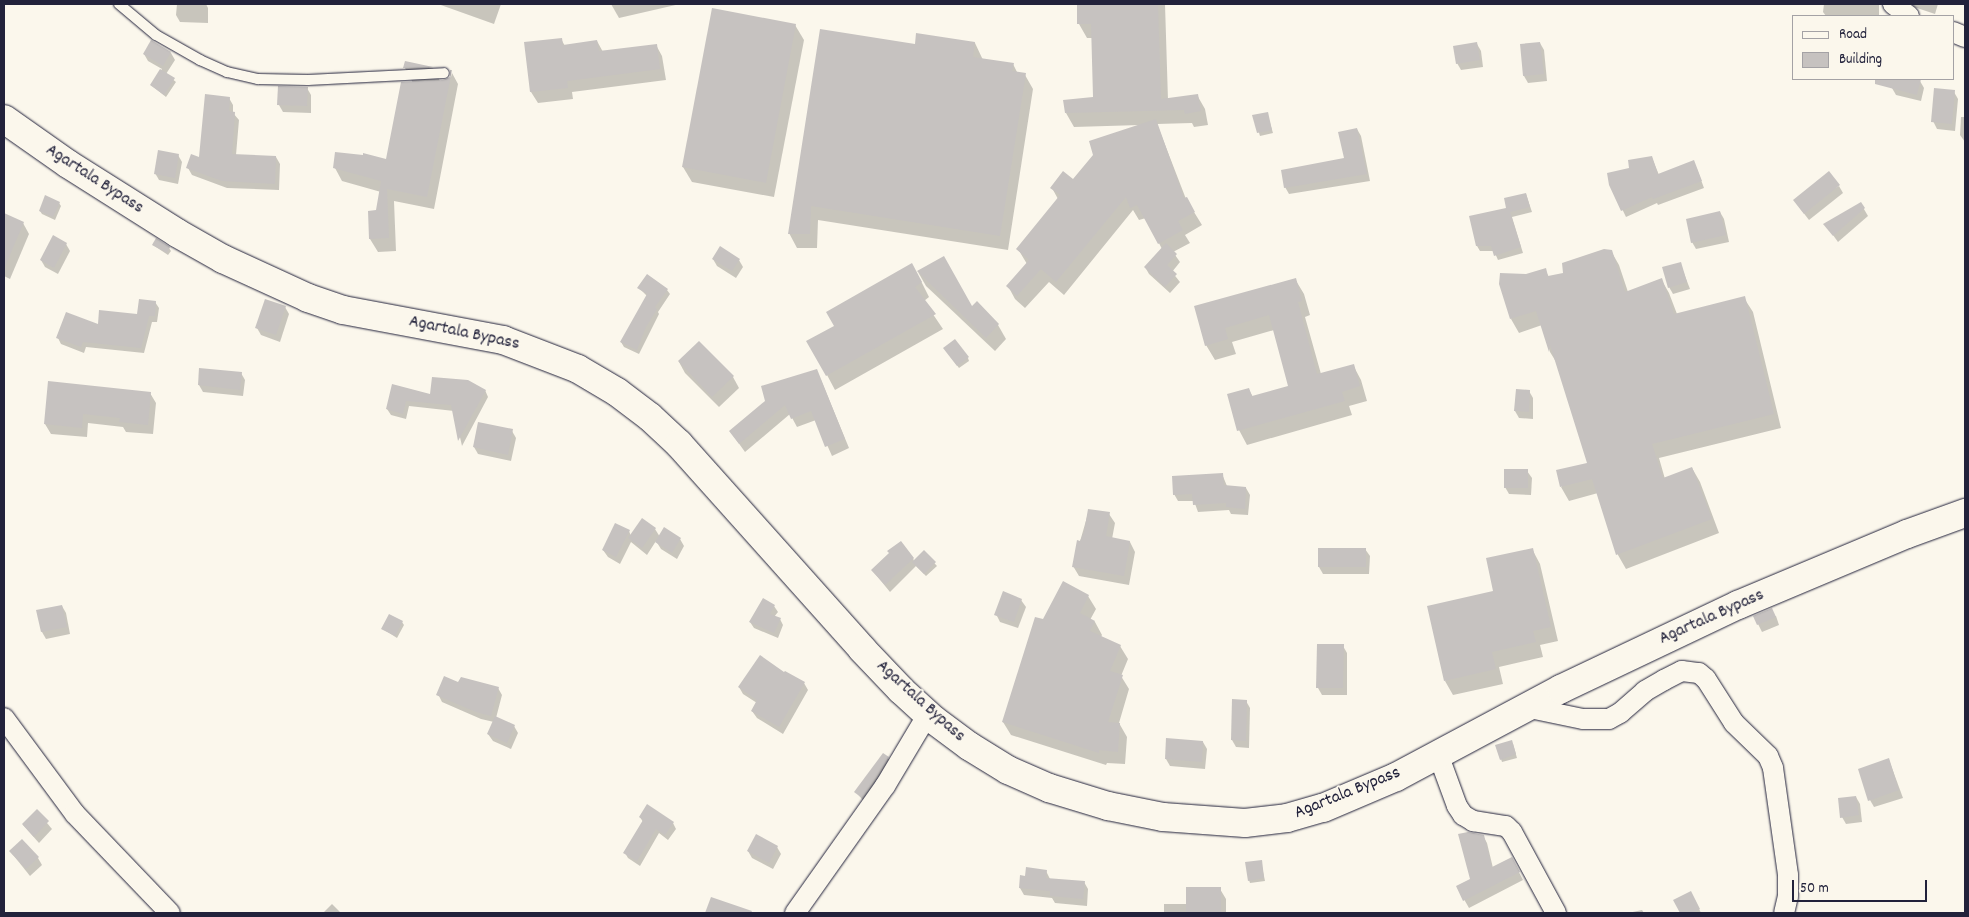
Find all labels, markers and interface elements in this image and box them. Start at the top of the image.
legend [1792,15,1954,80]
text: Road [1839,24,1867,46]
text: Building [1839,49,1882,71]
street label: Agartala Bypass [41,140,147,220]
street label: Agartala Bypass [407,312,521,356]
street label: Agartala Bypass [1656,585,1768,651]
street label: Agartala Bypass [871,656,969,748]
street label: Agartala Bypass [1292,763,1404,825]
scale bar [1794,870,1929,902]
text: 50 m [1800,878,1829,900]

